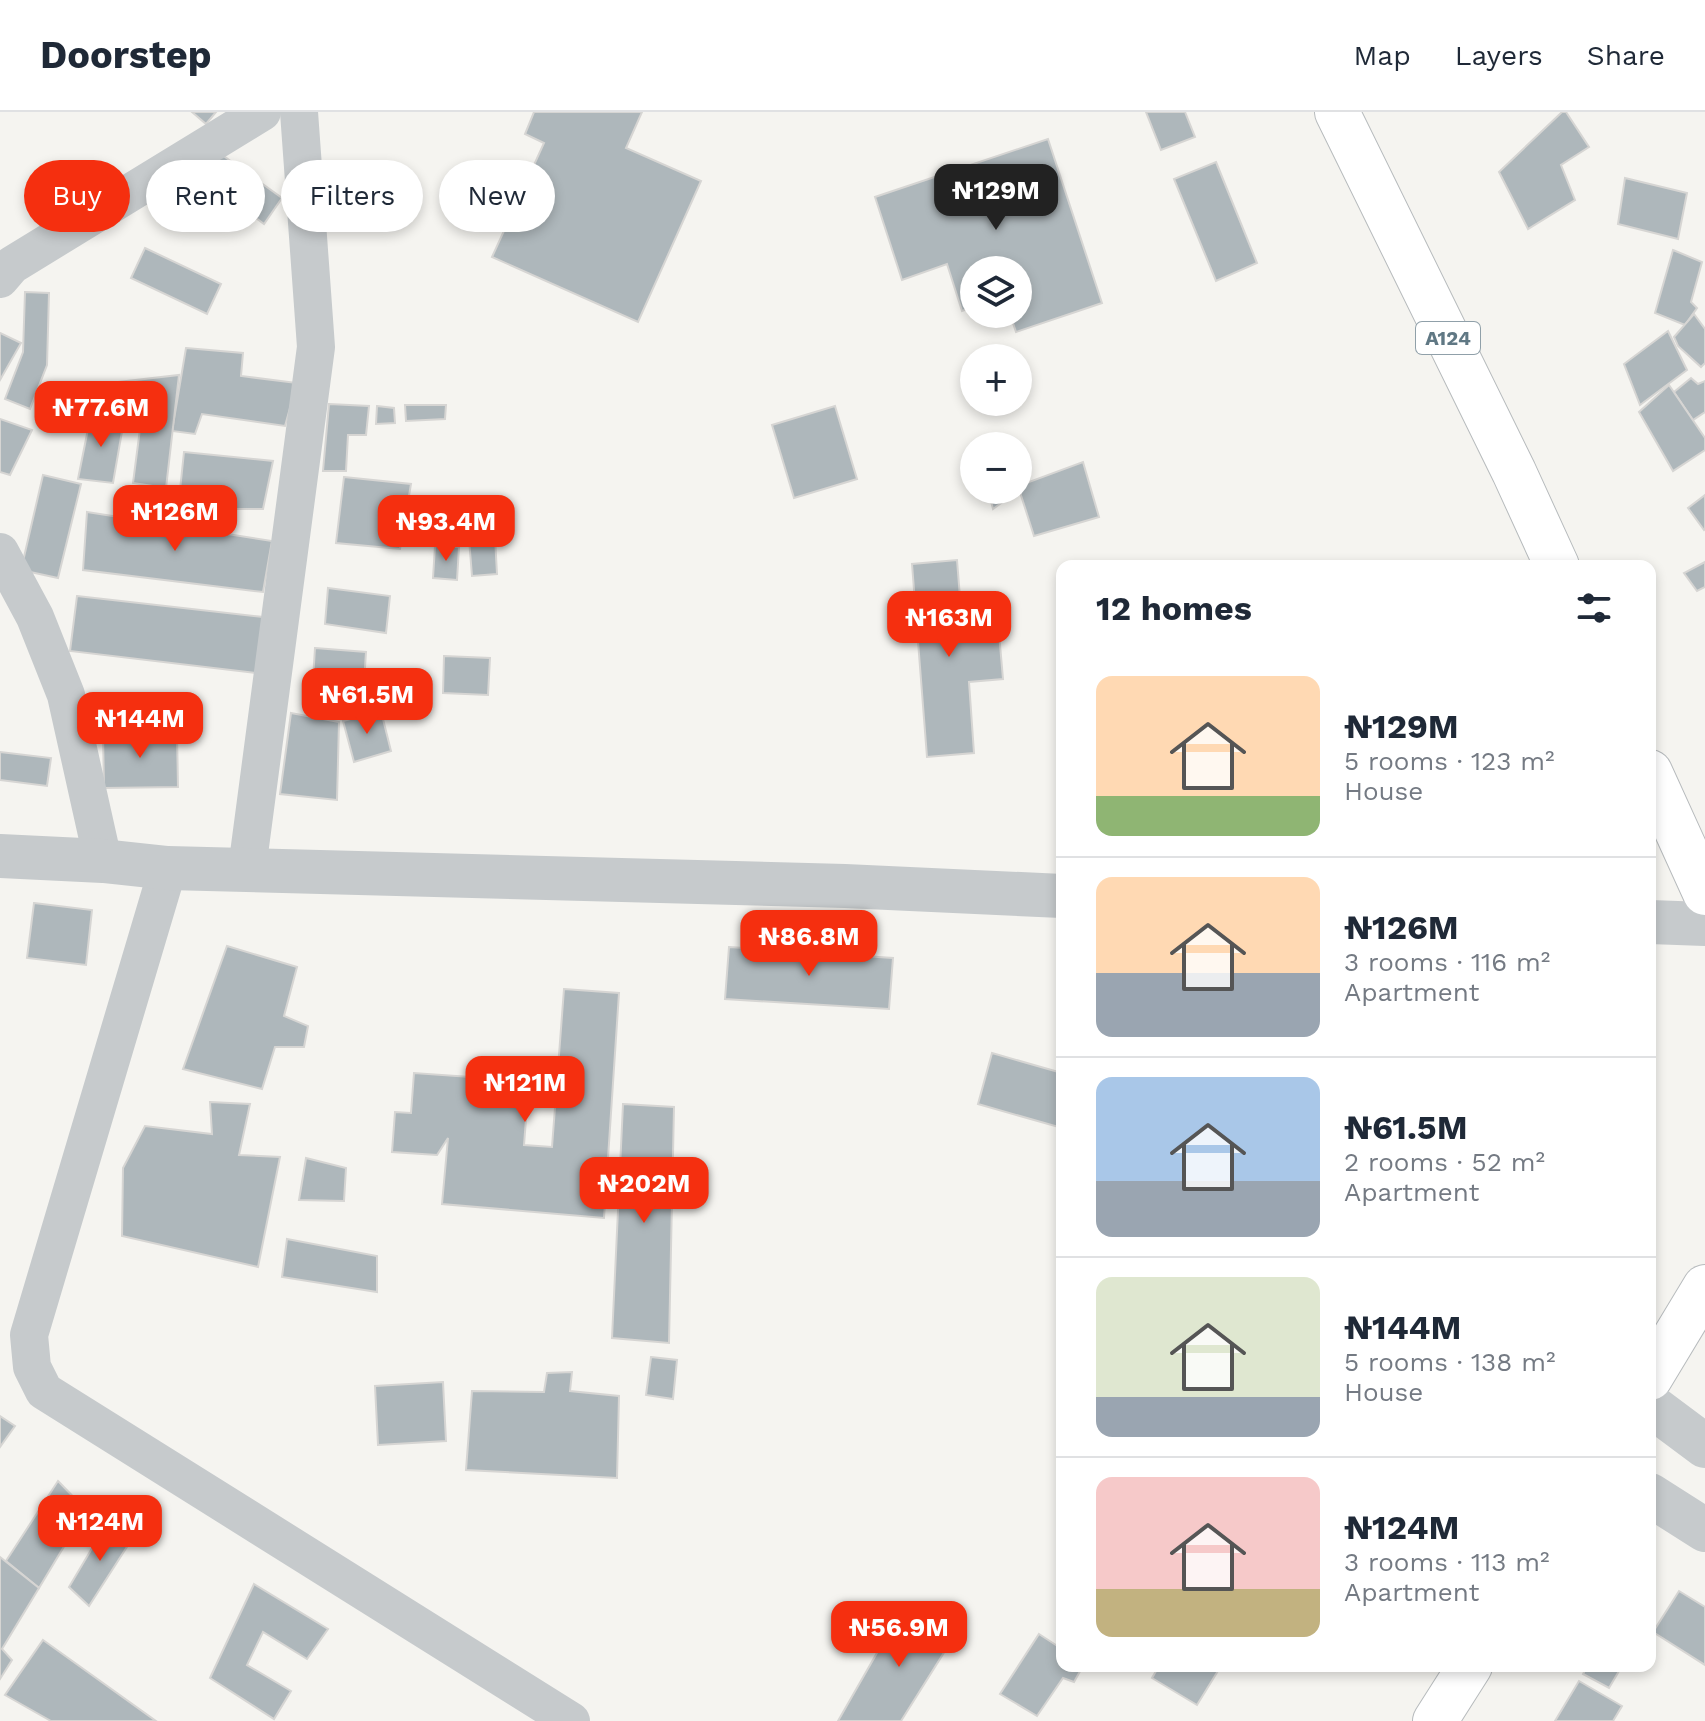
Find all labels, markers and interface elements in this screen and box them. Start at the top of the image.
text: Doorstep [40,33,212,77]
text: Map [1354,39,1411,72]
text: Layers [1455,39,1543,72]
text: Share [1587,39,1665,72]
chip: Buy [24,160,130,232]
chip: Rent [146,160,265,232]
chip: Filters [281,160,423,232]
chip: New [439,160,555,232]
pin: ₦129M [940,164,1052,232]
text: ₦129M [952,175,1040,205]
map controls [960,256,1032,504]
button: layers [960,256,1032,328]
road number: A124 [1416,322,1480,354]
button: + [960,344,1032,416]
pin: ₦77.6M [36,381,166,449]
text: ₦77.6M [53,392,149,422]
button: − [960,432,1032,504]
pin: ₦126M [119,485,231,553]
pin: ₦93.4M [381,495,511,563]
text: ₦126M [131,496,219,526]
text: ₦93.4M [396,506,496,536]
icon: filters [1572,586,1616,630]
text: 12 homes [1096,588,1252,628]
pin: ₦163M [893,591,1005,659]
text: ₦163M [905,602,993,632]
pin: ₦61.5M [302,668,432,736]
text: ₦61.5M [320,679,414,709]
pin: ₦144M [84,692,196,760]
text: ₦144M [95,703,185,733]
text: ₦129M [1344,706,1459,746]
icon: home [1160,708,1256,804]
text: 5 rooms · 123 m² [1344,746,1555,776]
text: House [1344,776,1423,806]
text: ₦126M [1344,907,1459,947]
icon: home [1160,909,1256,1005]
pin: ₦86.8M [744,910,874,978]
text: ₦86.8M [758,921,860,951]
text: 3 rooms · 116 m² [1344,947,1550,977]
text: Apartment [1344,977,1480,1007]
pin: ₦121M [469,1056,581,1124]
text: ₦121M [484,1067,566,1097]
text: ₦61.5M [1344,1107,1468,1147]
icon: home [1160,1109,1256,1205]
text: 2 rooms · 52 m² [1344,1147,1545,1177]
pin: ₦202M [588,1157,700,1225]
text: ₦202M [598,1168,690,1198]
text: Apartment [1344,1177,1480,1207]
text: ₦144M [1344,1307,1462,1347]
icon: home [1160,1309,1256,1405]
text: 5 rooms · 138 m² [1344,1347,1555,1377]
text: House [1344,1377,1423,1407]
pin: ₦124M [44,1495,156,1563]
text: ₦124M [56,1506,144,1536]
text: ₦124M [1344,1507,1459,1547]
icon: home [1160,1509,1256,1605]
text: 3 rooms · 113 m² [1344,1547,1550,1577]
text: Apartment [1344,1577,1480,1607]
pin: ₦56.9M [834,1601,964,1669]
text: ₦56.9M [849,1612,949,1642]

